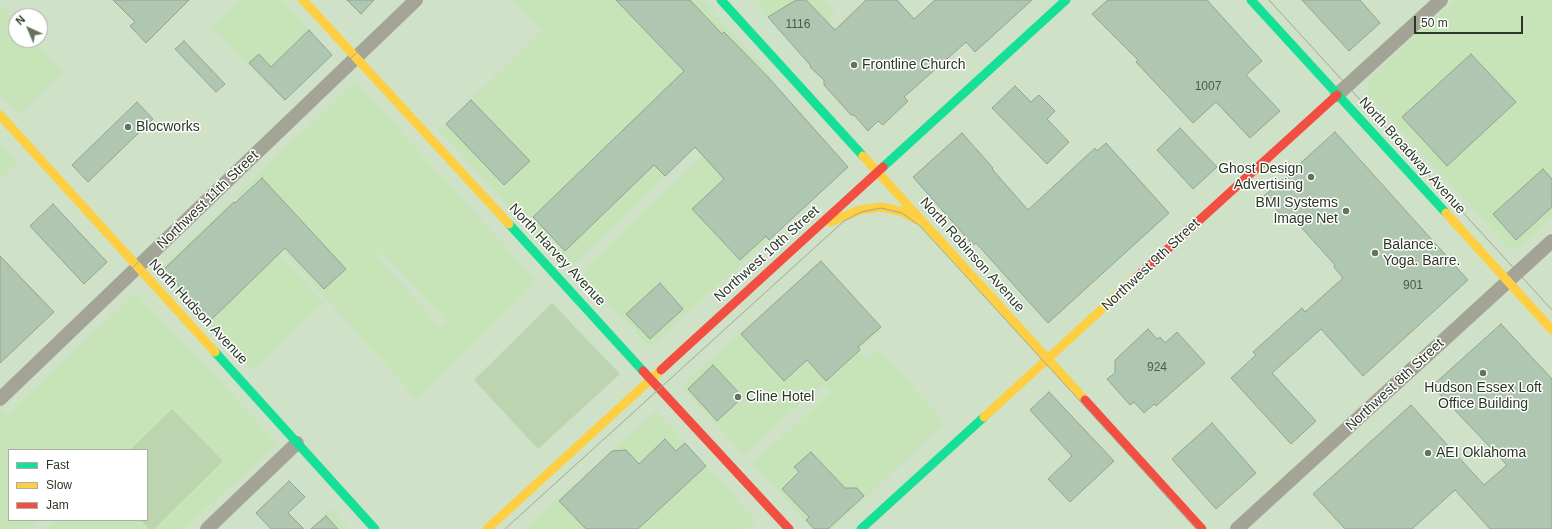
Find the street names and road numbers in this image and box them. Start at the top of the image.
street label: North Broadway Avenue [1355,94,1469,218]
street label: Northwest 11th Street [154,147,262,253]
street label: North Robinson Avenue [916,194,1028,316]
street label: North Harvey Avenue [505,200,609,310]
street label: Northwest 10th Street [711,202,823,306]
street label: Northwest 9th Street [1099,215,1203,315]
street label: North Hudson Avenue [145,256,251,368]
street label: Northwest 8th Street [1343,335,1447,435]

